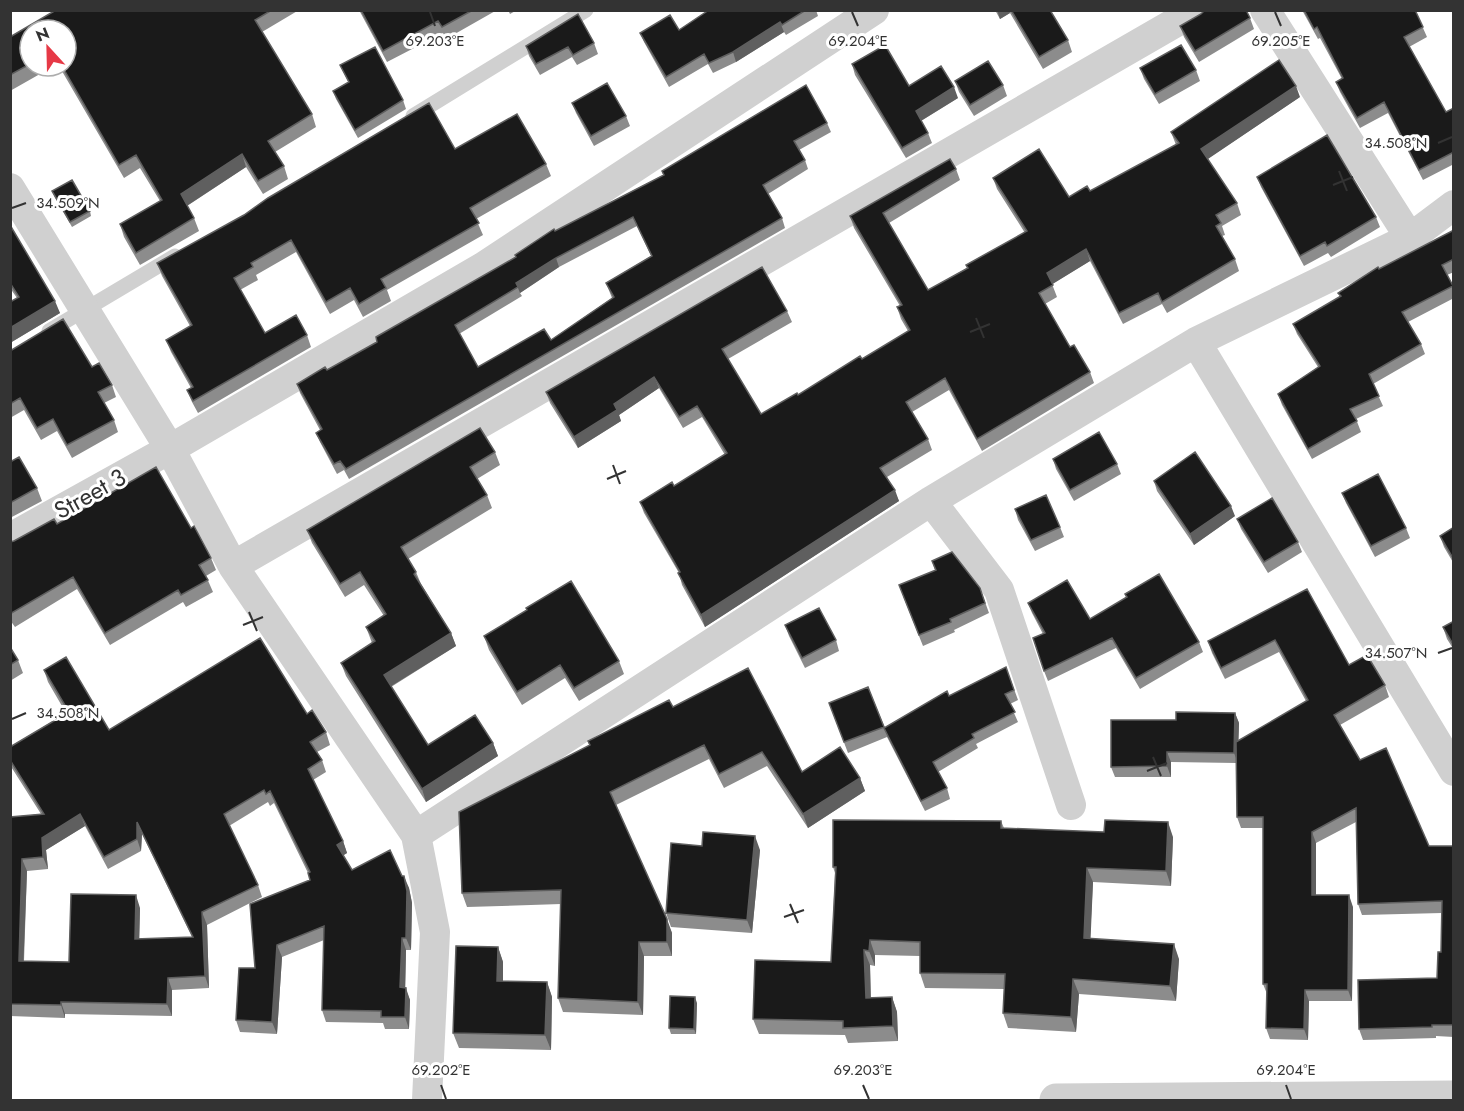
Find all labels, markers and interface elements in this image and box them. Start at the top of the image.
north arrow [18,18,78,78]
text: N [32,22,53,48]
text: 69.203°E [406,30,464,52]
text: 69.204°E [828,30,888,52]
text: 69.205°E [1251,30,1311,52]
text: 34.508°N [1365,132,1427,154]
text: 34.509°N [36,192,100,214]
street label: Street 3 [47,459,132,528]
text: 34.507°N [1365,642,1427,664]
text: 34.508°N [37,702,99,724]
text: 69.202°E [411,1059,471,1081]
text: 69.203°E [834,1059,892,1081]
text: 69.204°E [1256,1059,1316,1081]

